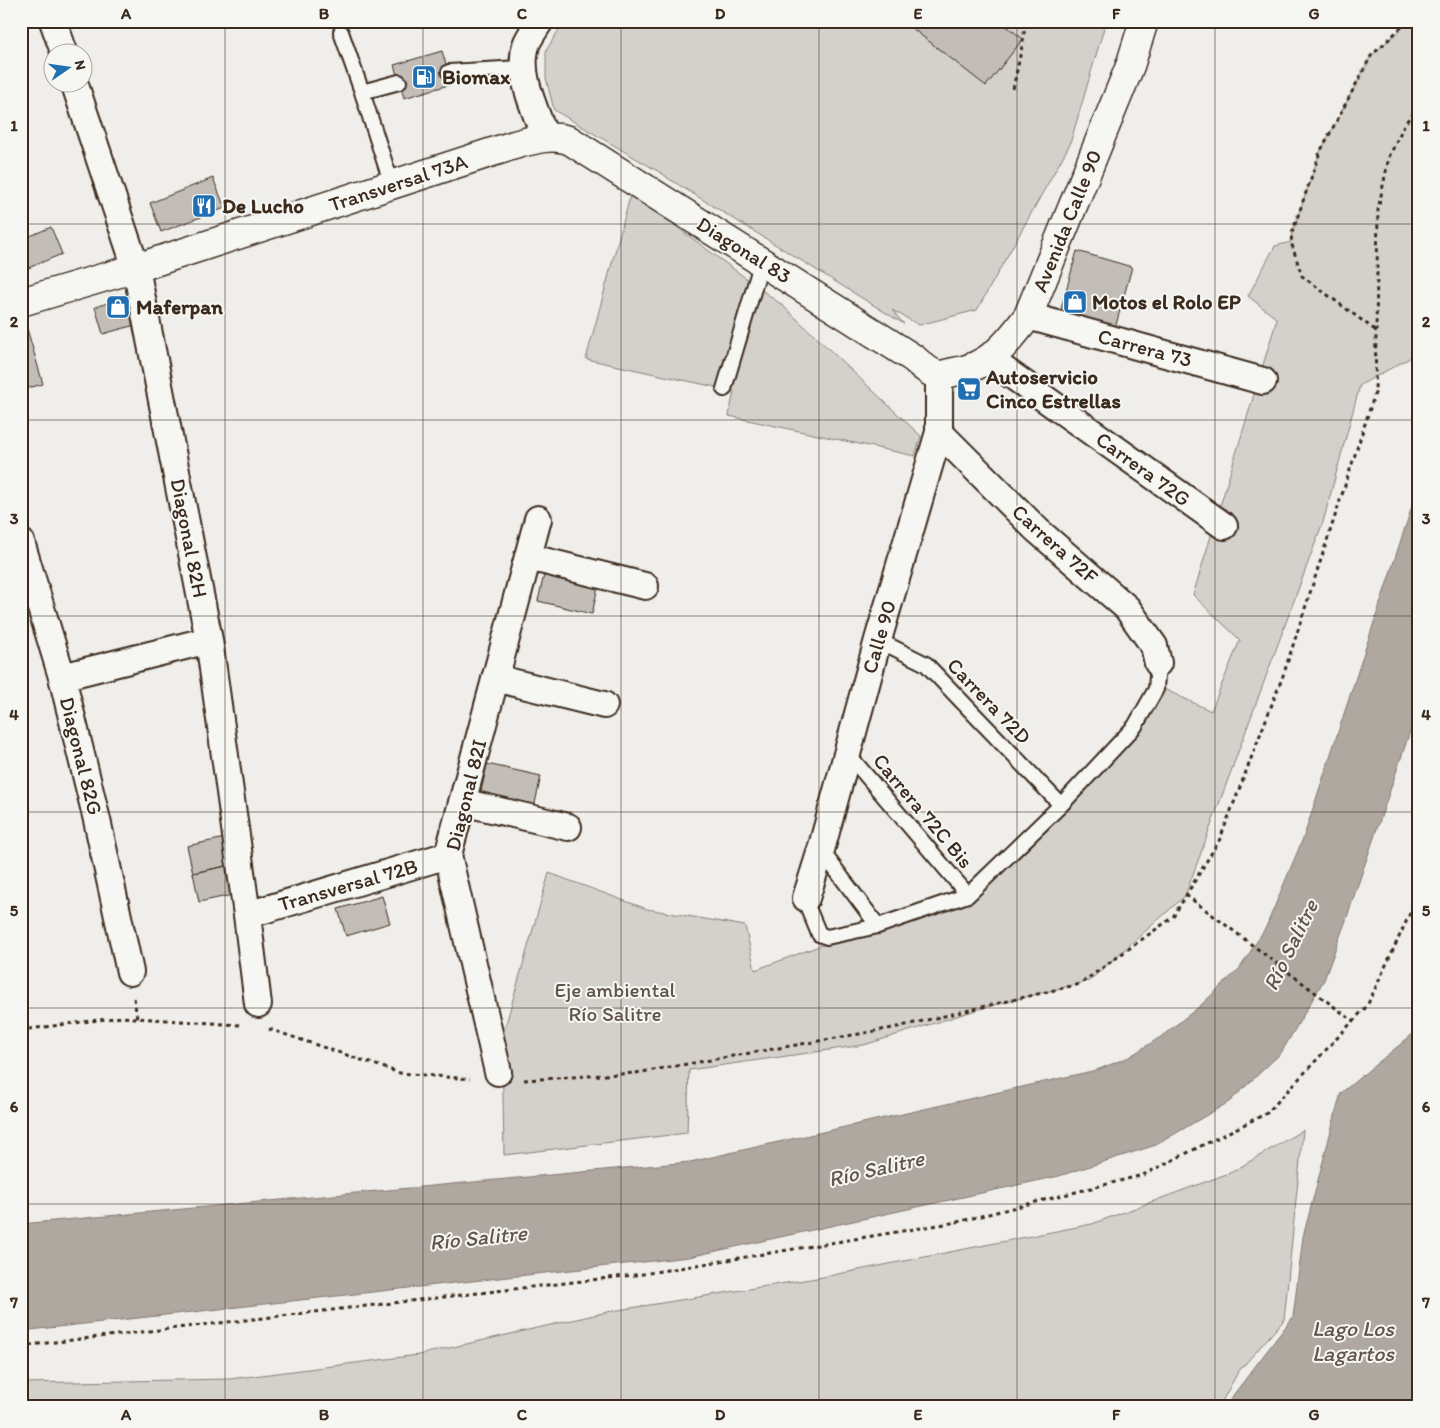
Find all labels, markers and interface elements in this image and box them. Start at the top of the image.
text: A [120,4,132,23]
text: B [319,4,330,23]
text: C [517,4,528,23]
text: D [715,4,726,23]
text: E [914,4,923,23]
text: F [1112,4,1121,23]
text: G [1308,4,1320,23]
north arrow [42,42,92,92]
text: N [71,59,90,72]
fuel station icon: Biomax [411,64,437,90]
place label: Biomax [442,64,510,89]
text: 1 [10,116,18,135]
text: 1 [1422,116,1430,135]
street label: Avenida Calle 90 [1027,146,1106,296]
street label: Transversal 73A [325,148,471,217]
restaurant icon: De Lucho [191,193,217,219]
place label: De Lucho [222,193,304,218]
street label: Diagonal 83 [692,211,796,288]
shop icon: Motos el Rolo EP [1062,289,1088,315]
place label: Motos el Rolo EP [1092,289,1241,314]
shop icon: Maferpan [105,294,131,320]
place label: Maferpan [136,294,223,320]
text: 2 [10,312,19,331]
text: 2 [1422,312,1431,331]
street label: Carrera 73 [1095,323,1195,372]
place label: Autoservicio Cinco Estrellas [985,364,1121,413]
supermarket icon: Autoservicio Cinco Estrellas [956,376,982,402]
street label: Carrera 72G [1091,426,1195,511]
street label: Diagonal 82H [166,476,213,600]
street label: Carrera 72F [1007,499,1104,589]
text: 3 [10,509,19,528]
text: 3 [1422,509,1431,528]
street label: Calle 90 [856,597,901,676]
street label: Carrera 72D [942,652,1037,749]
street label: Diagonal 82G [55,694,108,818]
text: 4 [9,705,19,724]
text: 4 [1421,705,1431,724]
street label: Diagonal 82I [440,736,491,853]
street label: Carrera 72C Bis [868,748,979,873]
street label: Transversal 72B [275,853,420,916]
water label: Río Salitre [1257,894,1325,995]
text: 5 [10,901,19,920]
text: 5 [1422,901,1431,920]
park label: Eje ambiental Río Salitre [554,977,676,1026]
text: 6 [10,1097,19,1116]
text: 6 [1422,1097,1431,1116]
water label: Río Salitre [826,1144,928,1193]
water label: Río Salitre [428,1219,529,1256]
text: 7 [9,1293,18,1312]
text: 7 [1421,1293,1430,1312]
water label: Lago Los Lagartos [1312,1315,1395,1367]
text: A [120,1405,132,1424]
text: B [319,1405,330,1424]
text: C [517,1405,528,1424]
text: D [715,1405,726,1424]
text: E [914,1405,923,1424]
text: F [1112,1405,1121,1424]
text: G [1308,1405,1320,1424]

